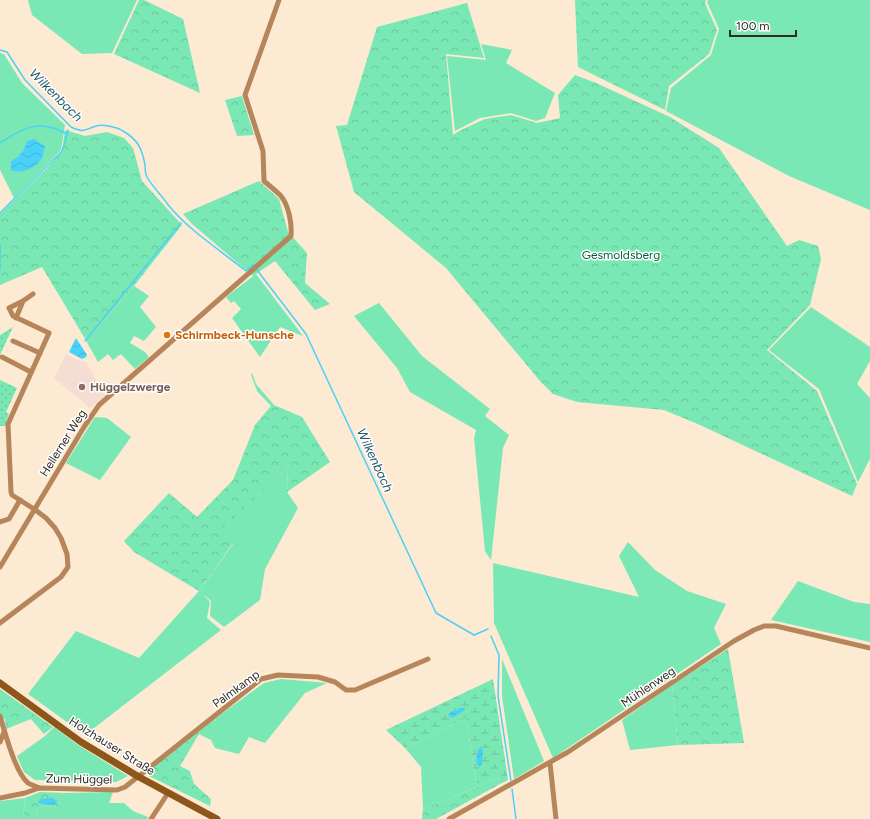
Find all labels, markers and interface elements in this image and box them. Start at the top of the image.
scale bar [730,12,796,38]
text: 100 m [736,19,770,33]
water label: Wilkenbach [26,65,86,125]
park label: Gesmoldsberg [582,248,660,262]
place label: Schirmbeck-Hunsche [175,328,294,342]
marker: Schirmbeck-Hunsche [162,330,172,340]
place label: Hüggelzwerge [90,380,171,394]
marker: Hüggelzwerge [77,382,87,392]
street label: Hellerner Weg [37,407,89,479]
water label: Wilkenbach [354,426,396,494]
street label: Mühlenweg [618,664,678,710]
street label: Palmkamp [210,667,262,711]
street label: Holzhauser Straße [66,714,158,778]
street label: Zum Hüggel [46,771,112,787]

